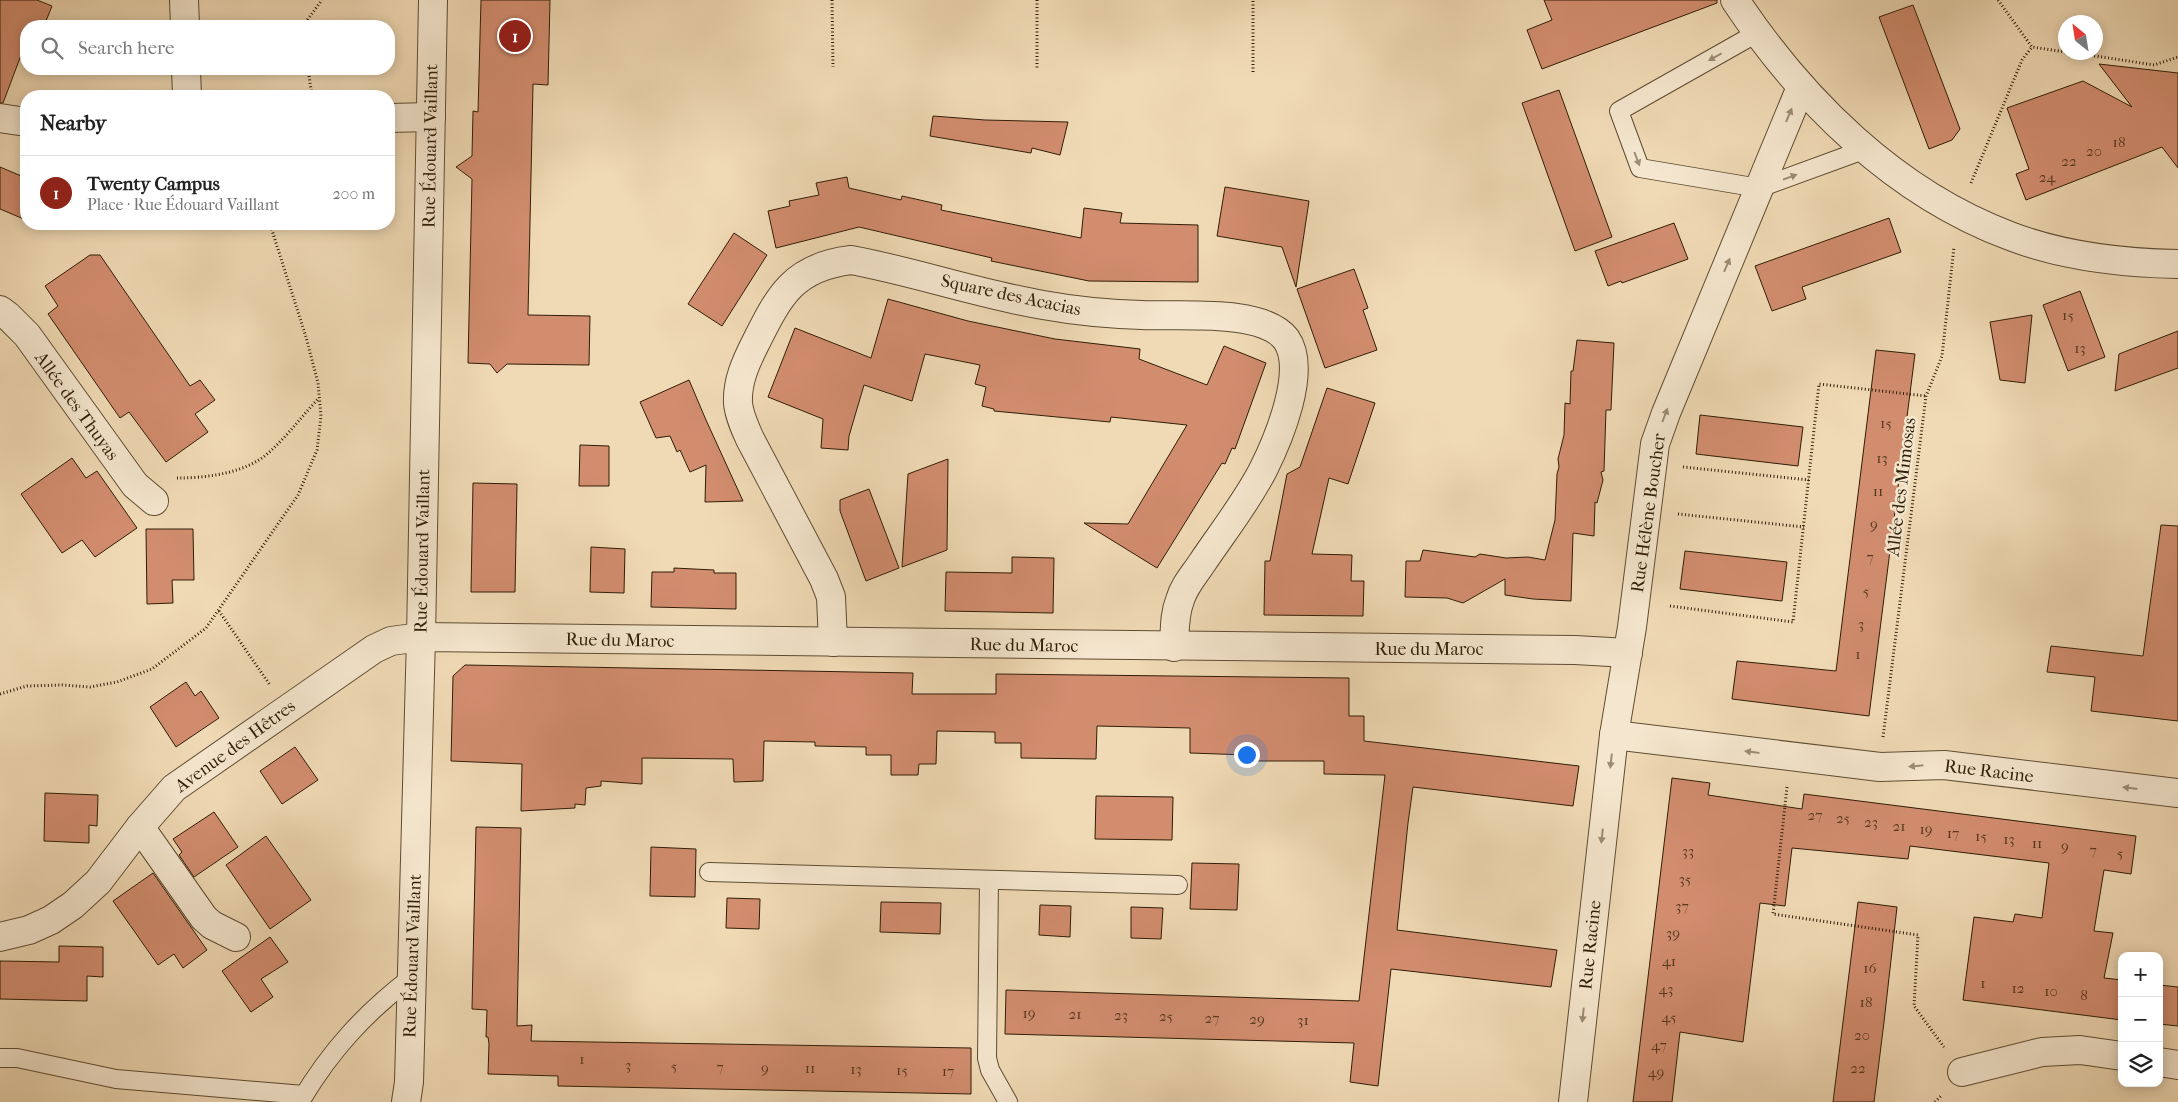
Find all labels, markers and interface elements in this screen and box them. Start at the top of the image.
north arrow [2058,15,2103,60]
pin: 1 [499,17,531,55]
search box [20,20,395,75]
icon: search [38,34,66,62]
text: Search here [78,37,174,59]
one-way arrow [1708,52,1721,61]
street label: Rue Édouard Vaillant [418,63,442,228]
one-way arrow [1786,108,1794,122]
text: Nearby [40,111,106,135]
house number: 18 [2113,133,2125,151]
house number: 20 [2086,142,2102,160]
one-way arrow [1634,152,1641,167]
house number: 22 [2061,152,2077,170]
house number: 24 [2039,168,2056,186]
text: Twenty Campus [87,173,220,195]
one-way arrow [1783,173,1798,181]
text: 1 [53,184,59,203]
text: 200 m [332,184,375,203]
text: Place · Rue Édouard Vaillant [87,195,280,214]
one-way arrow [1723,257,1731,272]
street label: Square des Acacias [939,270,1083,321]
house number: 15 [2062,306,2074,324]
house number: 13 [2074,339,2086,357]
street label: Allée des Thuyas [30,347,123,465]
one-way arrow [1662,408,1669,423]
house number: 15 [1880,414,1892,432]
street label: Allée des Mimosas [1882,416,1920,559]
street label: Rue Hélène Boucher [1627,432,1670,594]
house number: 13 [1876,449,1888,467]
street label: Rue Édouard Vaillant [410,468,434,633]
house number: 11 [1873,482,1883,500]
house number: 9 [1870,515,1878,533]
house number: 7 [1866,548,1874,566]
house number: 5 [1863,582,1869,600]
house number: 3 [1858,615,1864,633]
street label: Rue du Maroc [565,629,675,652]
street label: Rue du Maroc [969,634,1079,657]
street label: Rue du Maroc [1375,639,1483,660]
house number: 1 [1855,645,1861,663]
street label: Avenue des Hêtres [170,695,300,798]
your location [1234,742,1260,768]
one-way arrow [1743,748,1759,756]
one-way arrow [1606,754,1614,770]
street label: Rue Racine [1943,756,2035,787]
one-way arrow [1908,762,1924,770]
one-way arrow [2121,784,2137,792]
house number: 27 [1808,806,1822,824]
house number: 25 [1836,809,1850,827]
house number: 23 [1864,813,1878,831]
house number: 21 [1892,817,1906,835]
house number: 19 [1919,820,1933,838]
house number: 17 [1947,824,1959,842]
house number: 15 [1975,827,1987,845]
one-way arrow [1598,828,1606,844]
house number: 13 [2003,830,2015,848]
house number: 11 [2032,834,2042,852]
house number: 9 [2061,837,2069,855]
house number: 7 [2089,841,2097,859]
house number: 33 [1682,842,1694,860]
house number: 5 [2117,844,2123,862]
house number: 35 [1679,870,1691,888]
street label: Rue Édouard Vaillant [398,873,426,1038]
house number: 37 [1675,897,1689,915]
street label: Rue Racine [1575,899,1606,991]
house number: 39 [1666,924,1680,942]
house number: 41 [1662,952,1676,970]
map controls [2118,952,2163,1087]
button: + [2118,952,2163,997]
house number: 16 [1863,959,1878,977]
house number: 1 [1980,974,1986,992]
house number: 12 [2011,979,2025,997]
house number: 43 [1658,980,1674,998]
house number: 10 [2044,982,2058,1000]
house number: 8 [2080,986,2088,1004]
house number: 18 [1860,993,1872,1011]
button: − [2118,997,2163,1042]
house number: 19 [1022,1004,1036,1022]
house number: 21 [1068,1005,1082,1023]
house number: 23 [1114,1006,1128,1024]
house number: 25 [1159,1007,1173,1025]
one-way arrow [1579,1007,1587,1023]
house number: 45 [1662,1008,1676,1026]
house number: 27 [1205,1009,1219,1027]
house number: 29 [1249,1010,1265,1028]
house number: 31 [1297,1011,1309,1029]
house number: 20 [1854,1026,1870,1044]
house number: 47 [1651,1036,1667,1054]
button: layers [2118,1042,2163,1087]
house number: 1 [579,1050,585,1068]
house number: 3 [625,1056,631,1074]
house number: 5 [671,1057,677,1075]
house number: 7 [716,1058,724,1076]
house number: 9 [761,1059,769,1077]
house number: 11 [805,1059,815,1077]
house number: 22 [1850,1059,1866,1077]
house number: 13 [850,1060,862,1078]
house number: 15 [896,1061,908,1079]
house number: 17 [942,1062,954,1080]
house number: 49 [1648,1063,1664,1081]

